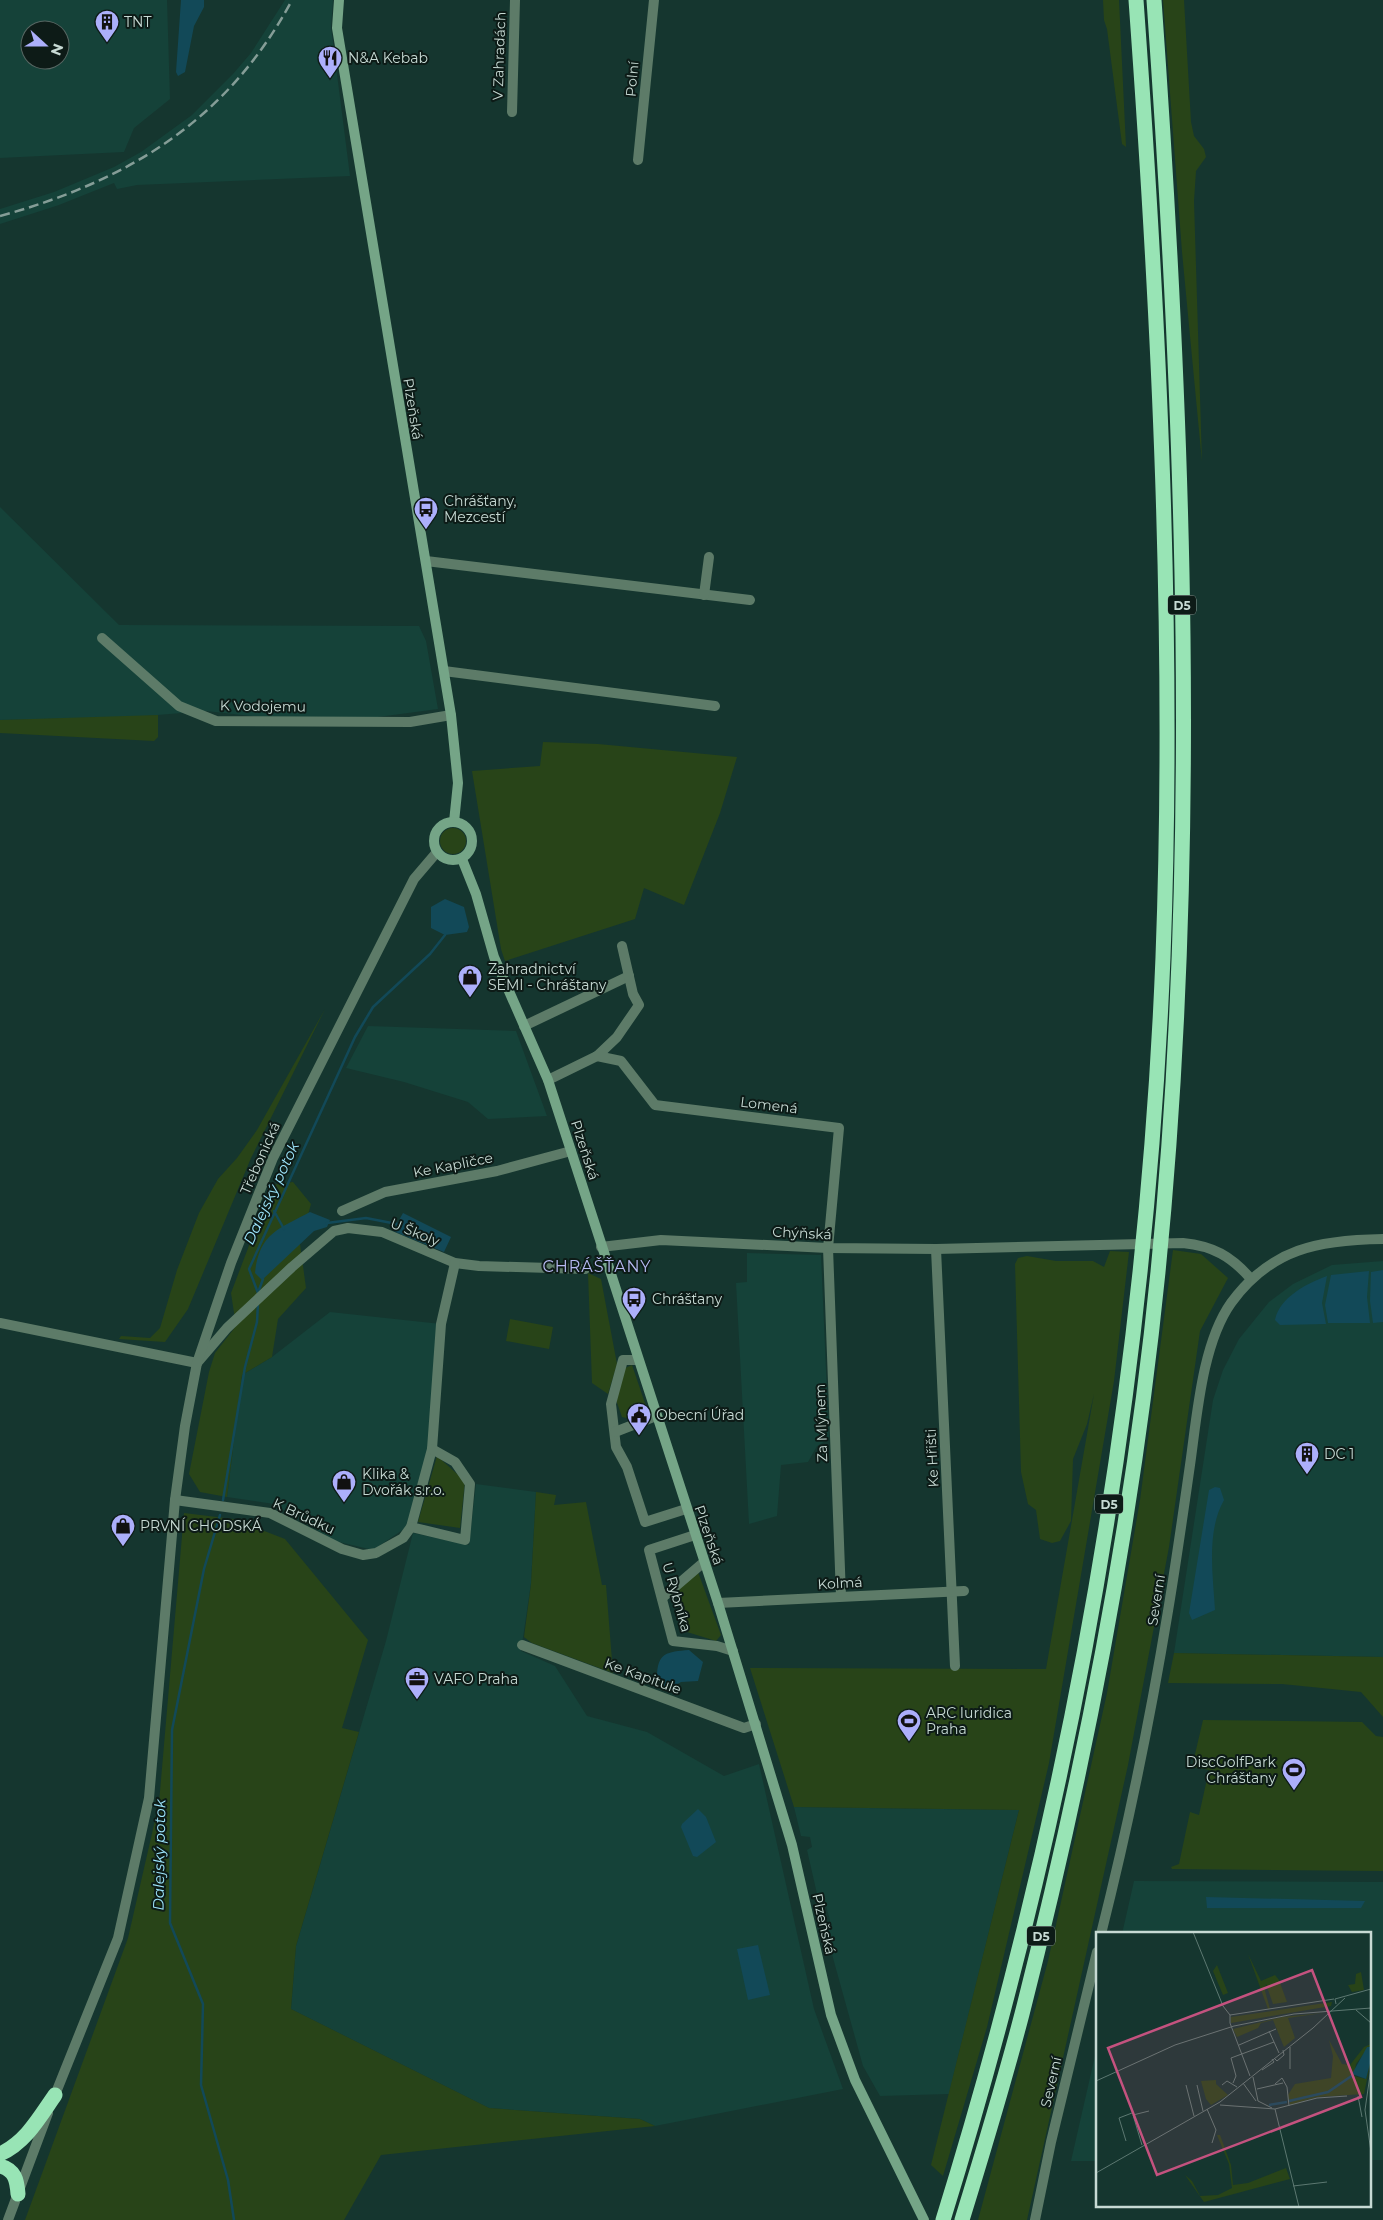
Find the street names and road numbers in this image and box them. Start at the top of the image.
street label: V Zahradách [488,11,510,101]
street label: Polní [621,59,643,98]
street label: Plzeňská [399,377,427,441]
road number: D5 [1168,596,1196,614]
street label: K Vodojemu [220,696,306,716]
street label: Lomená [739,1093,799,1117]
street label: Plzeňská [567,1118,603,1182]
street label: Třebonická [236,1119,284,1197]
street label: Ke Kapličce [412,1148,494,1182]
street label: U Školy [388,1214,443,1250]
street label: Chýňská [772,1222,832,1244]
street label: Za Mlýnem [811,1383,831,1463]
street label: Ke Hřišti [921,1428,943,1488]
street label: K Brůdku [270,1494,338,1538]
road number: D5 [1095,1495,1123,1514]
street label: Plzeňská [690,1503,728,1567]
street label: U Rybníka [658,1560,696,1634]
street label: Severní [1143,1572,1169,1627]
street label: Kolmá [817,1573,863,1593]
street label: Ke Kapitule [602,1654,684,1698]
street label: Plzeňská [808,1892,840,1956]
road number: D5 [1027,1926,1055,1945]
street label: Severní [1036,2054,1066,2109]

